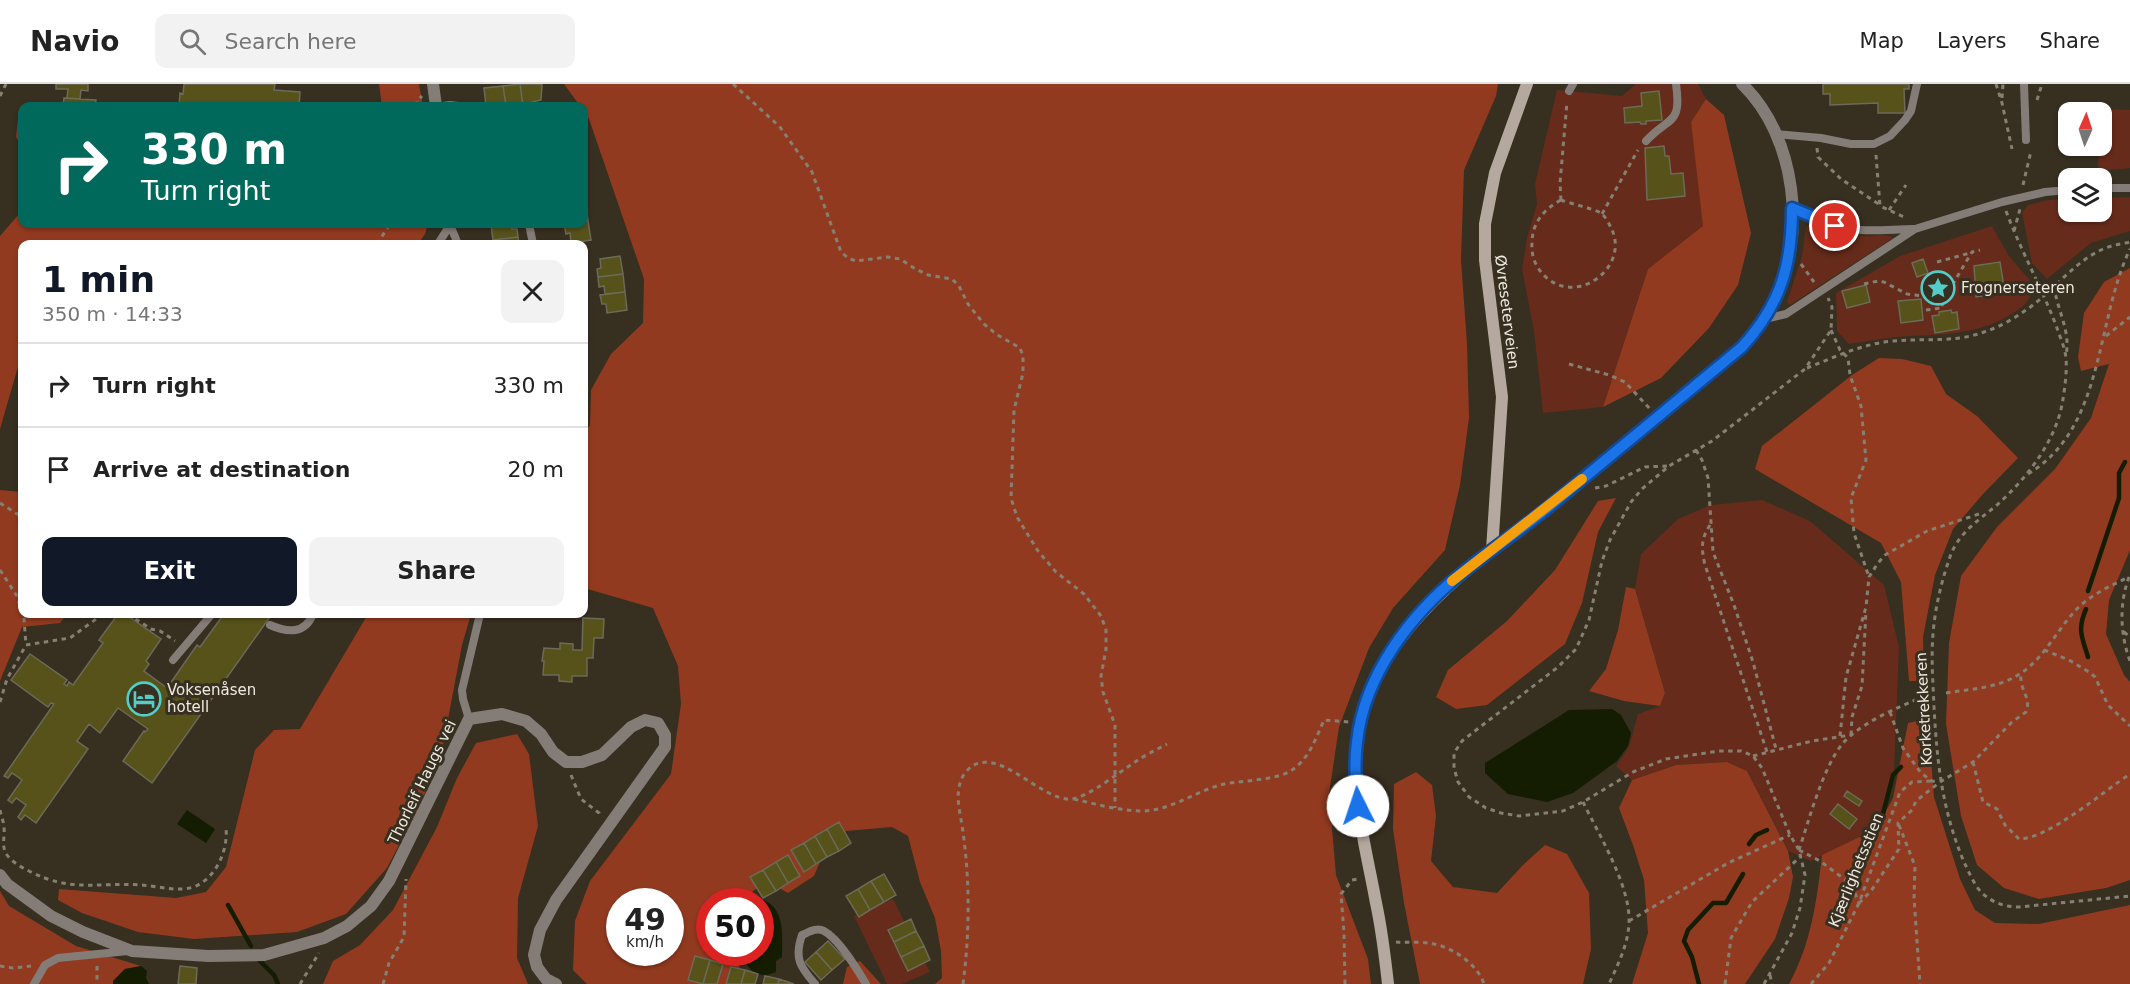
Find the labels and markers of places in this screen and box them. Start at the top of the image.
pin [1809,200,1860,251]
place icon: Frognerseteren [1920,270,1956,306]
place label: Frognerseteren [1961,279,2075,297]
hotel icon: Voksenåsen hotell [126,681,162,717]
place label: Voksenåsen hotell [167,681,256,716]

